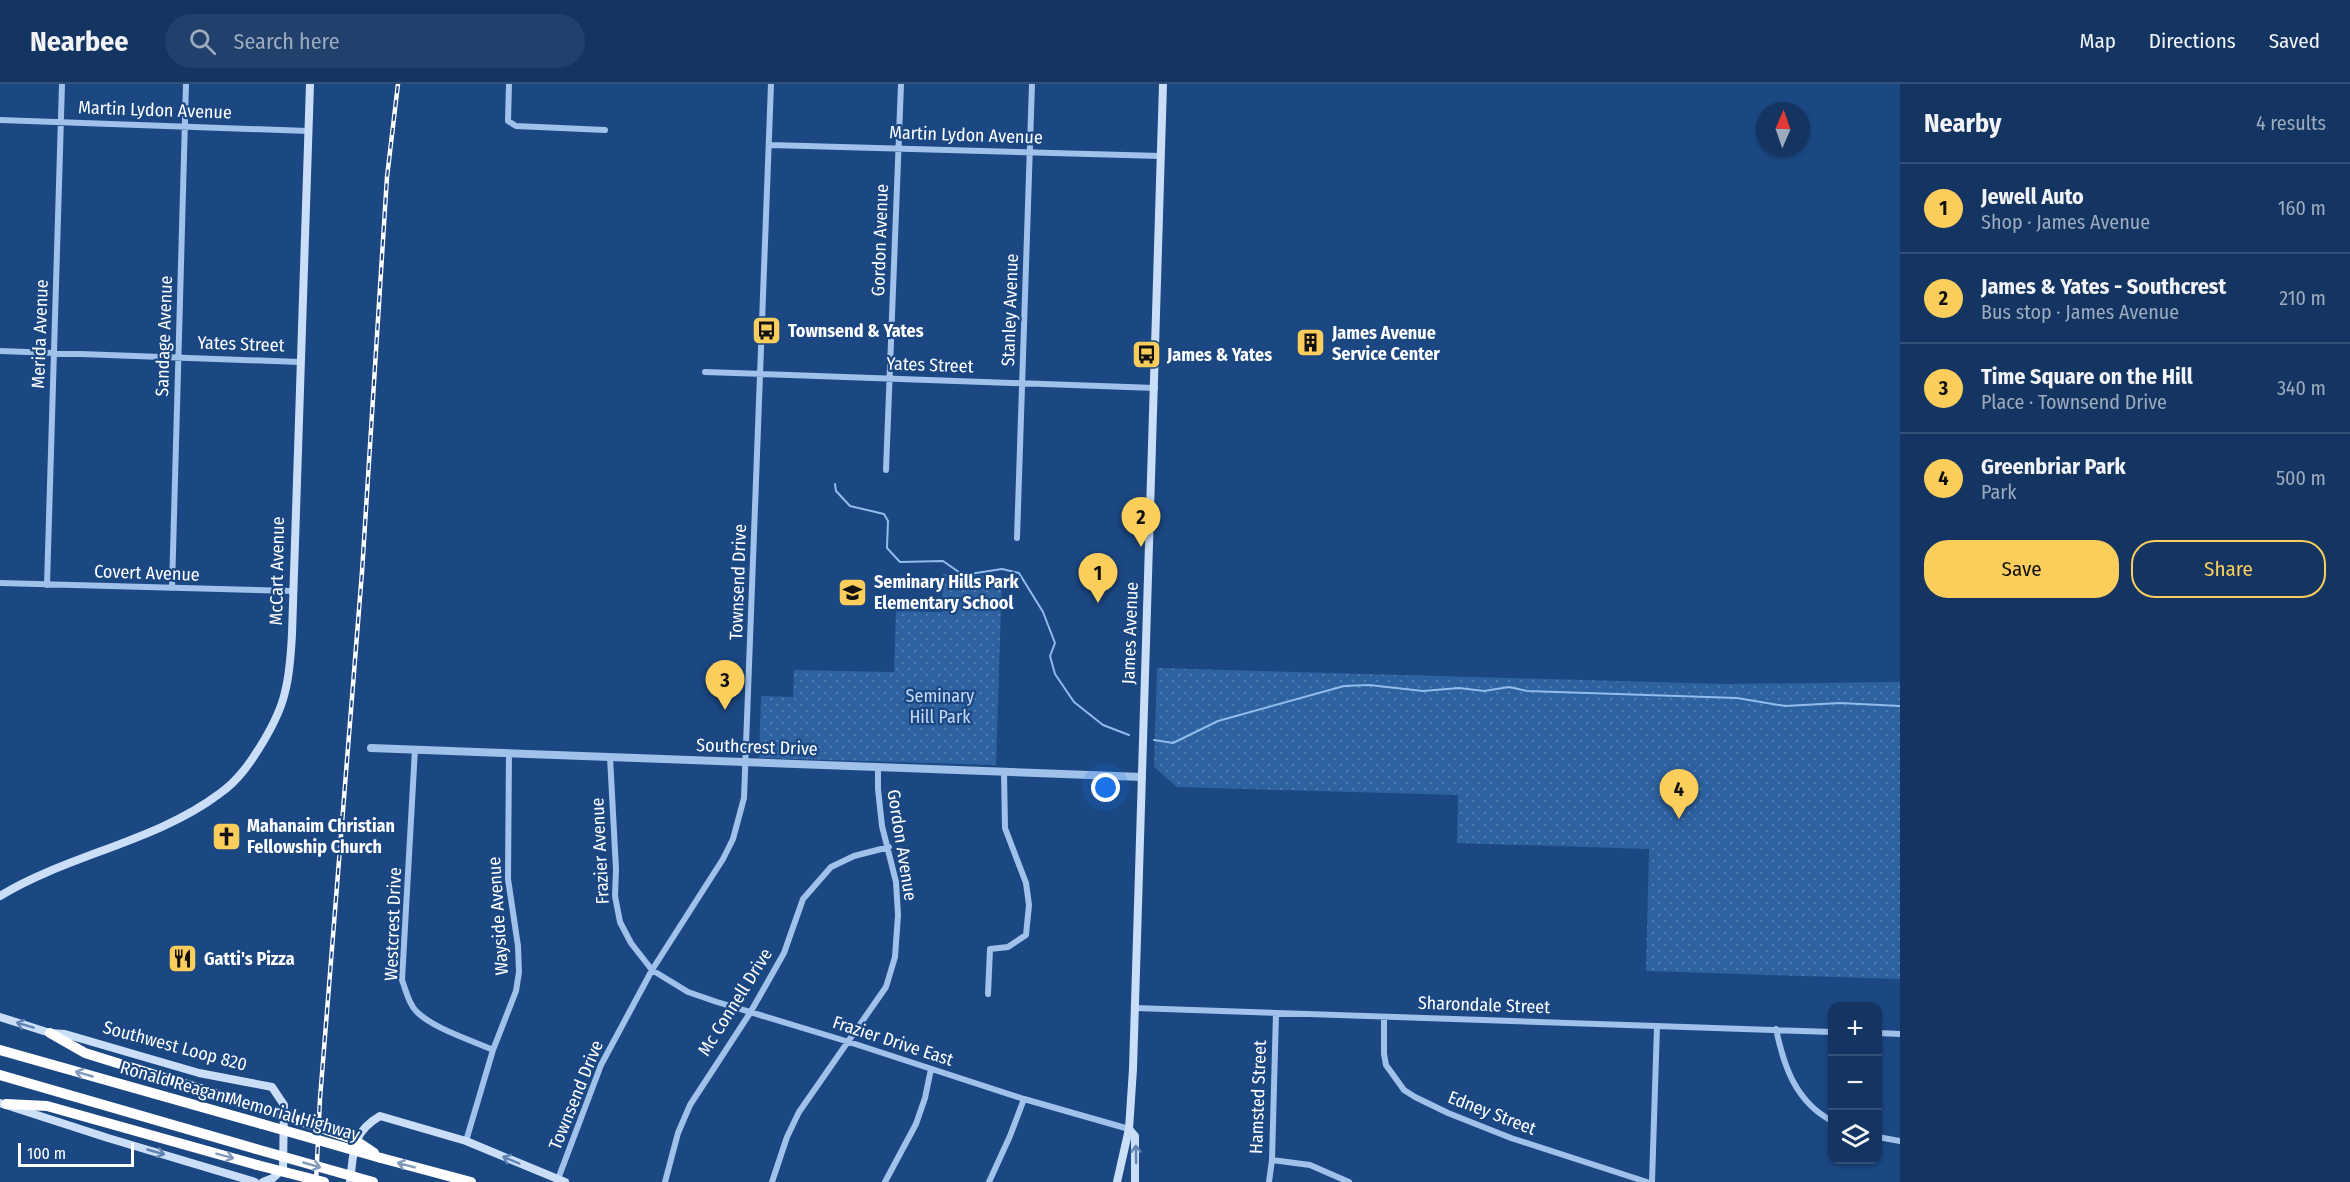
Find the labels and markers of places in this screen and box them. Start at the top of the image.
bus stop icon: Townsend & Yates [751,315,783,347]
place label: Townsend & Yates [788,320,924,342]
place label: James Avenue Service Center [1331,322,1440,365]
building icon: James Avenue Service Center [1295,327,1327,359]
bus stop icon: James & Yates [1130,339,1162,371]
place label: James & Yates [1166,344,1272,366]
pin: 2 [1122,498,1160,547]
pin: 1 [1078,554,1118,603]
place label: Seminary Hills Park Elementary School [874,571,1020,614]
school or university icon: Seminary Hills Park Elementary School [837,576,869,608]
pin: 3 [706,660,744,710]
pin: 4 [1660,770,1698,819]
place label: Mahanaim Christian Fellowship Church [247,815,395,858]
church icon: Mahanaim Christian Fellowship Church [210,820,242,852]
restaurant icon: Gatti's Pizza [167,943,199,975]
place label: Gatti's Pizza [204,948,295,970]

